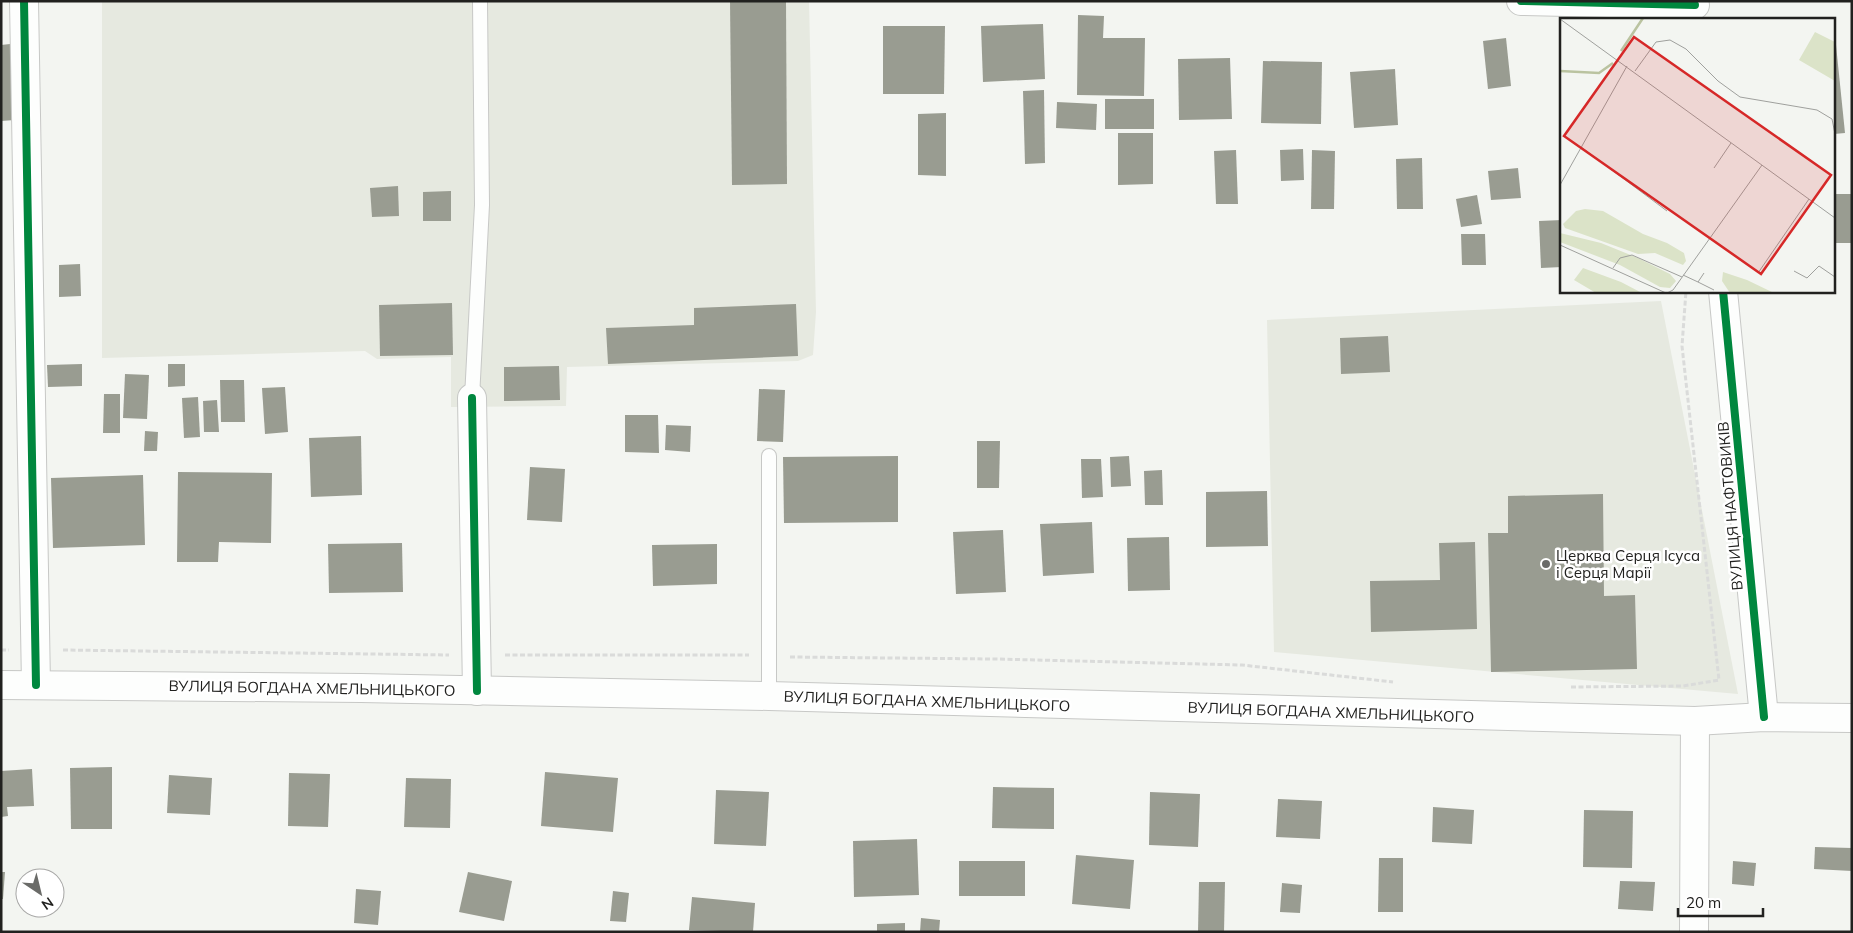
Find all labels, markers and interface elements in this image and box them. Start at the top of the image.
inset map [1560,18,1836,292]
street label: ВУЛИЦЯ НАФТОВИКІВ [1713,421,1747,591]
place label: Церква Серця Ісуса і Серця Марії [1556,546,1700,582]
marker: Церква Серця Ісуса і Серця Марії [1540,558,1552,570]
street label: ВУЛИЦЯ БОГДАНА ХМЕЛЬНИЦЬКОГО [168,676,456,700]
street label: ВУЛИЦЯ БОГДАНА ХМЕЛЬНИЦЬКОГО [783,686,1071,716]
street label: ВУЛИЦЯ БОГДАНА ХМЕЛЬНИЦЬКОГО [1187,697,1475,727]
north arrow [15,868,65,918]
scale bar [1678,886,1763,918]
text: N [38,893,57,914]
text: 20 m [1686,893,1721,912]

